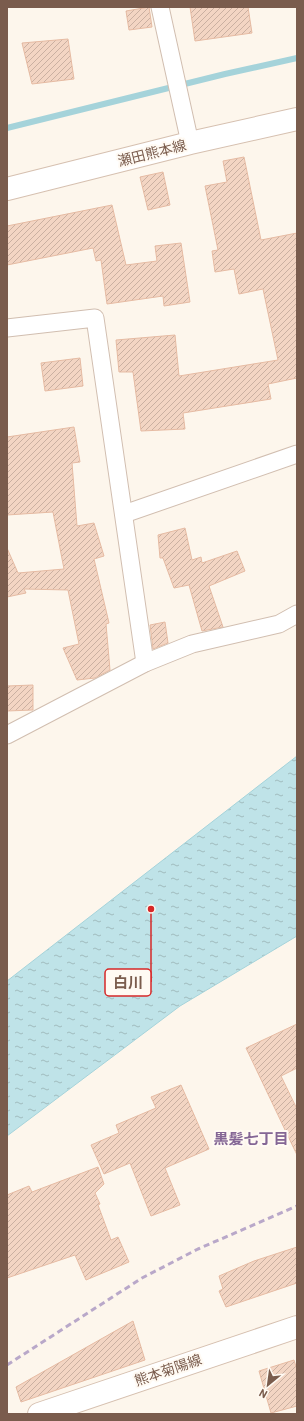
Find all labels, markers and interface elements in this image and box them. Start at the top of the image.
street label: 瀬田熊本線 [116,136,188,169]
callout: 白川 [105,969,151,996]
text: 白川 [113,973,143,991]
district label: 黒髪七丁目 [213,1129,289,1147]
street label: 熊本菊陽線 [132,1350,204,1389]
north arrow [248,1365,288,1405]
text: N [257,1387,269,1402]

